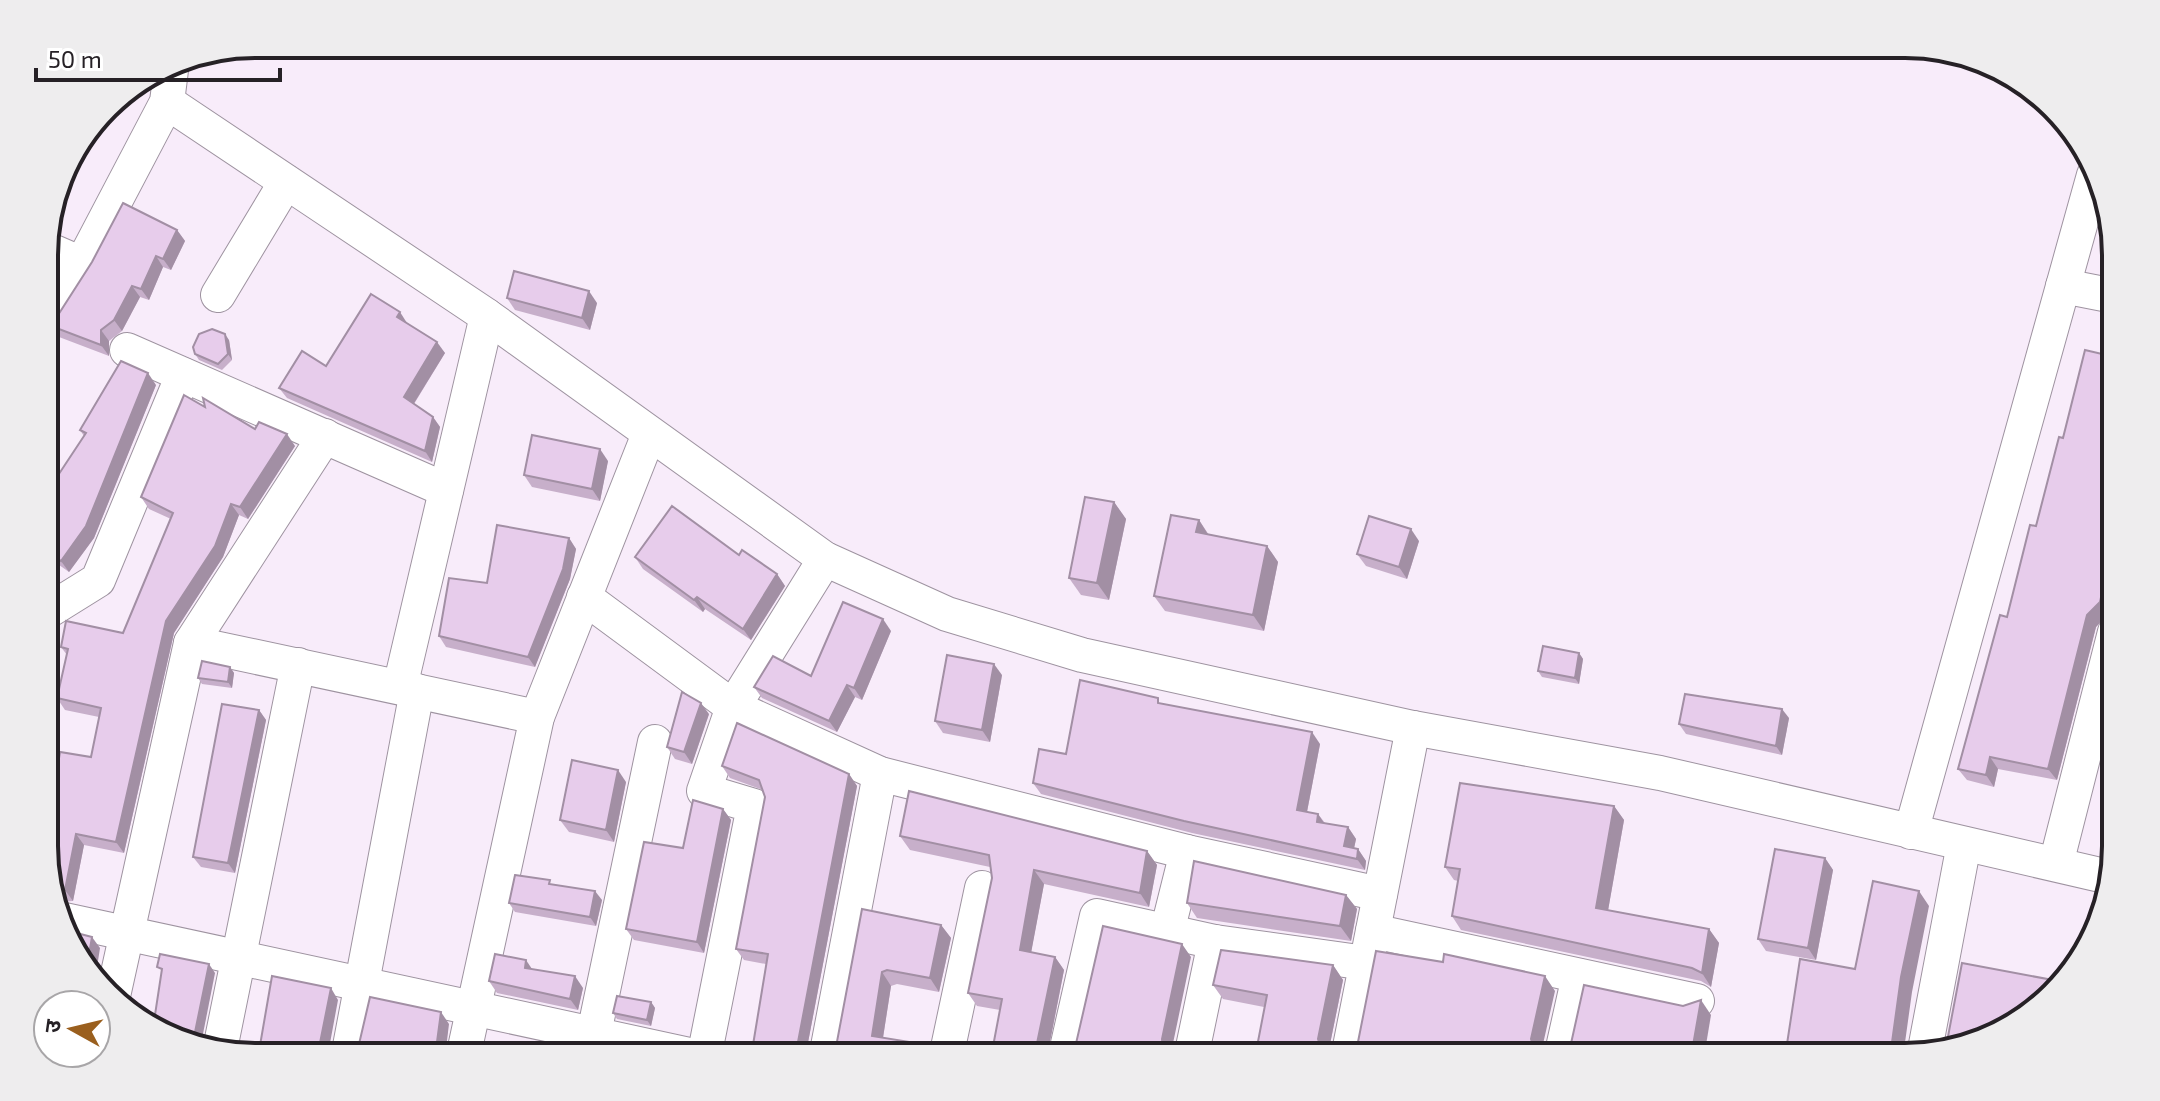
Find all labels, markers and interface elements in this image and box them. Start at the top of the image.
scale bar [36,32,280,82]
text: 50 m [48,44,102,73]
north arrow [32,989,112,1069]
text: उ [37,1017,65,1034]

